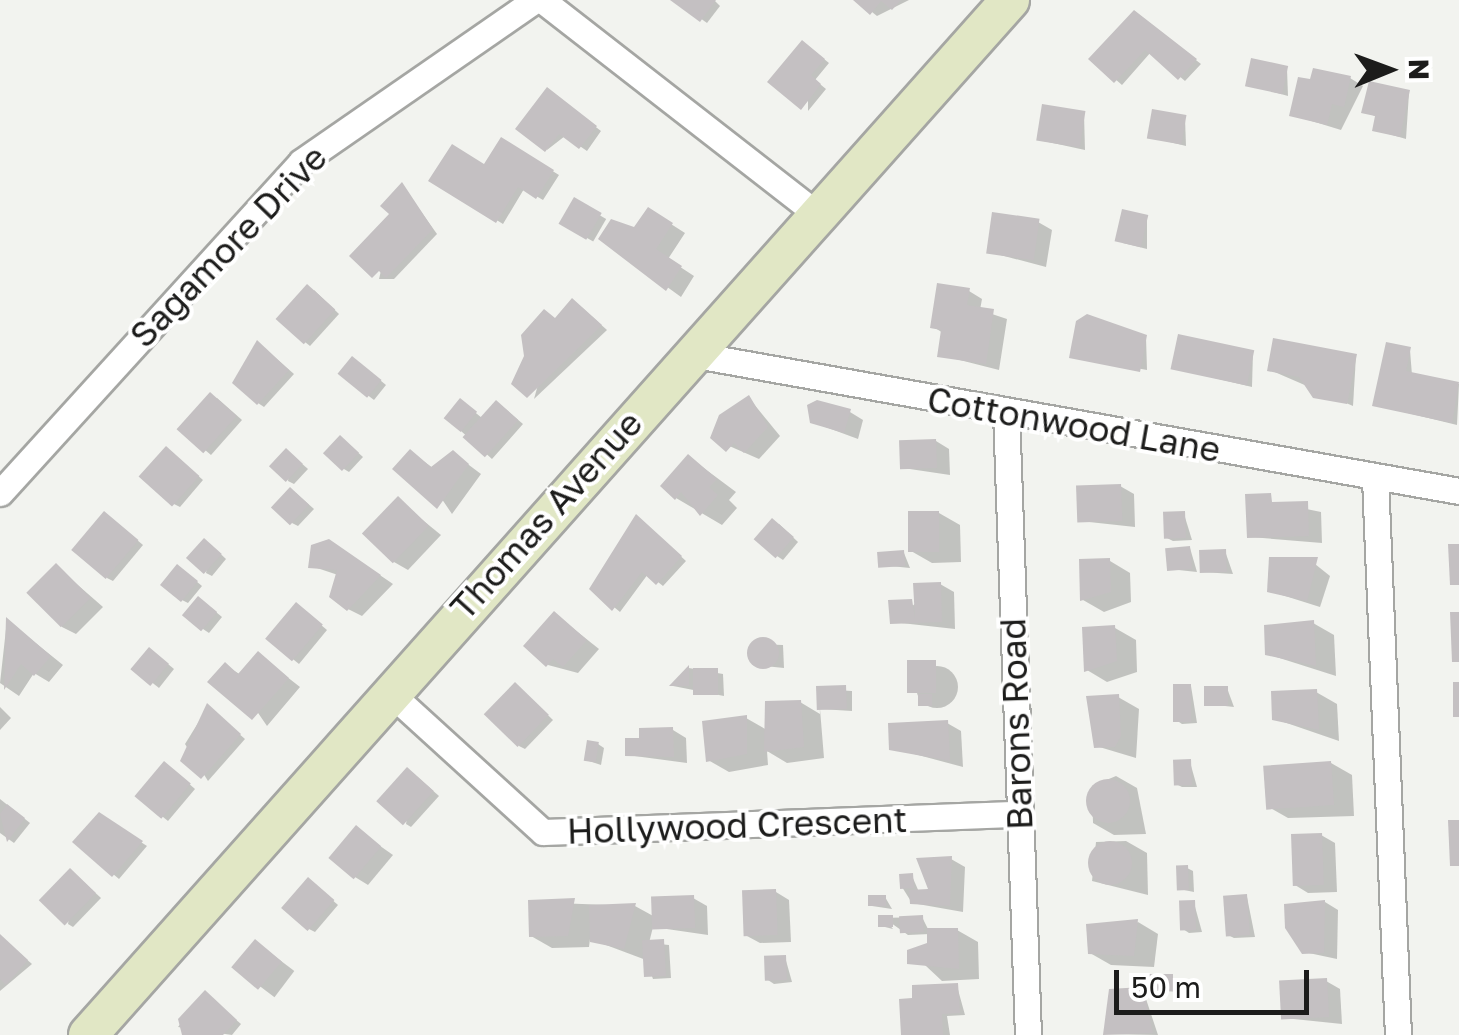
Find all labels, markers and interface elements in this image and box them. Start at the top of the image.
north arrow [1339,20,1439,120]
text: N [1403,59,1436,80]
street label: Sagamore Drive [121,136,335,356]
street label: Cottonwood Lane [924,378,1224,470]
street label: Thomas Avenue [441,402,651,628]
street label: Barons Road [991,617,1041,831]
street label: Hollywood Crescent [566,798,908,852]
scale bar [1119,950,1314,1012]
text: 50 m [1131,969,1201,1005]

